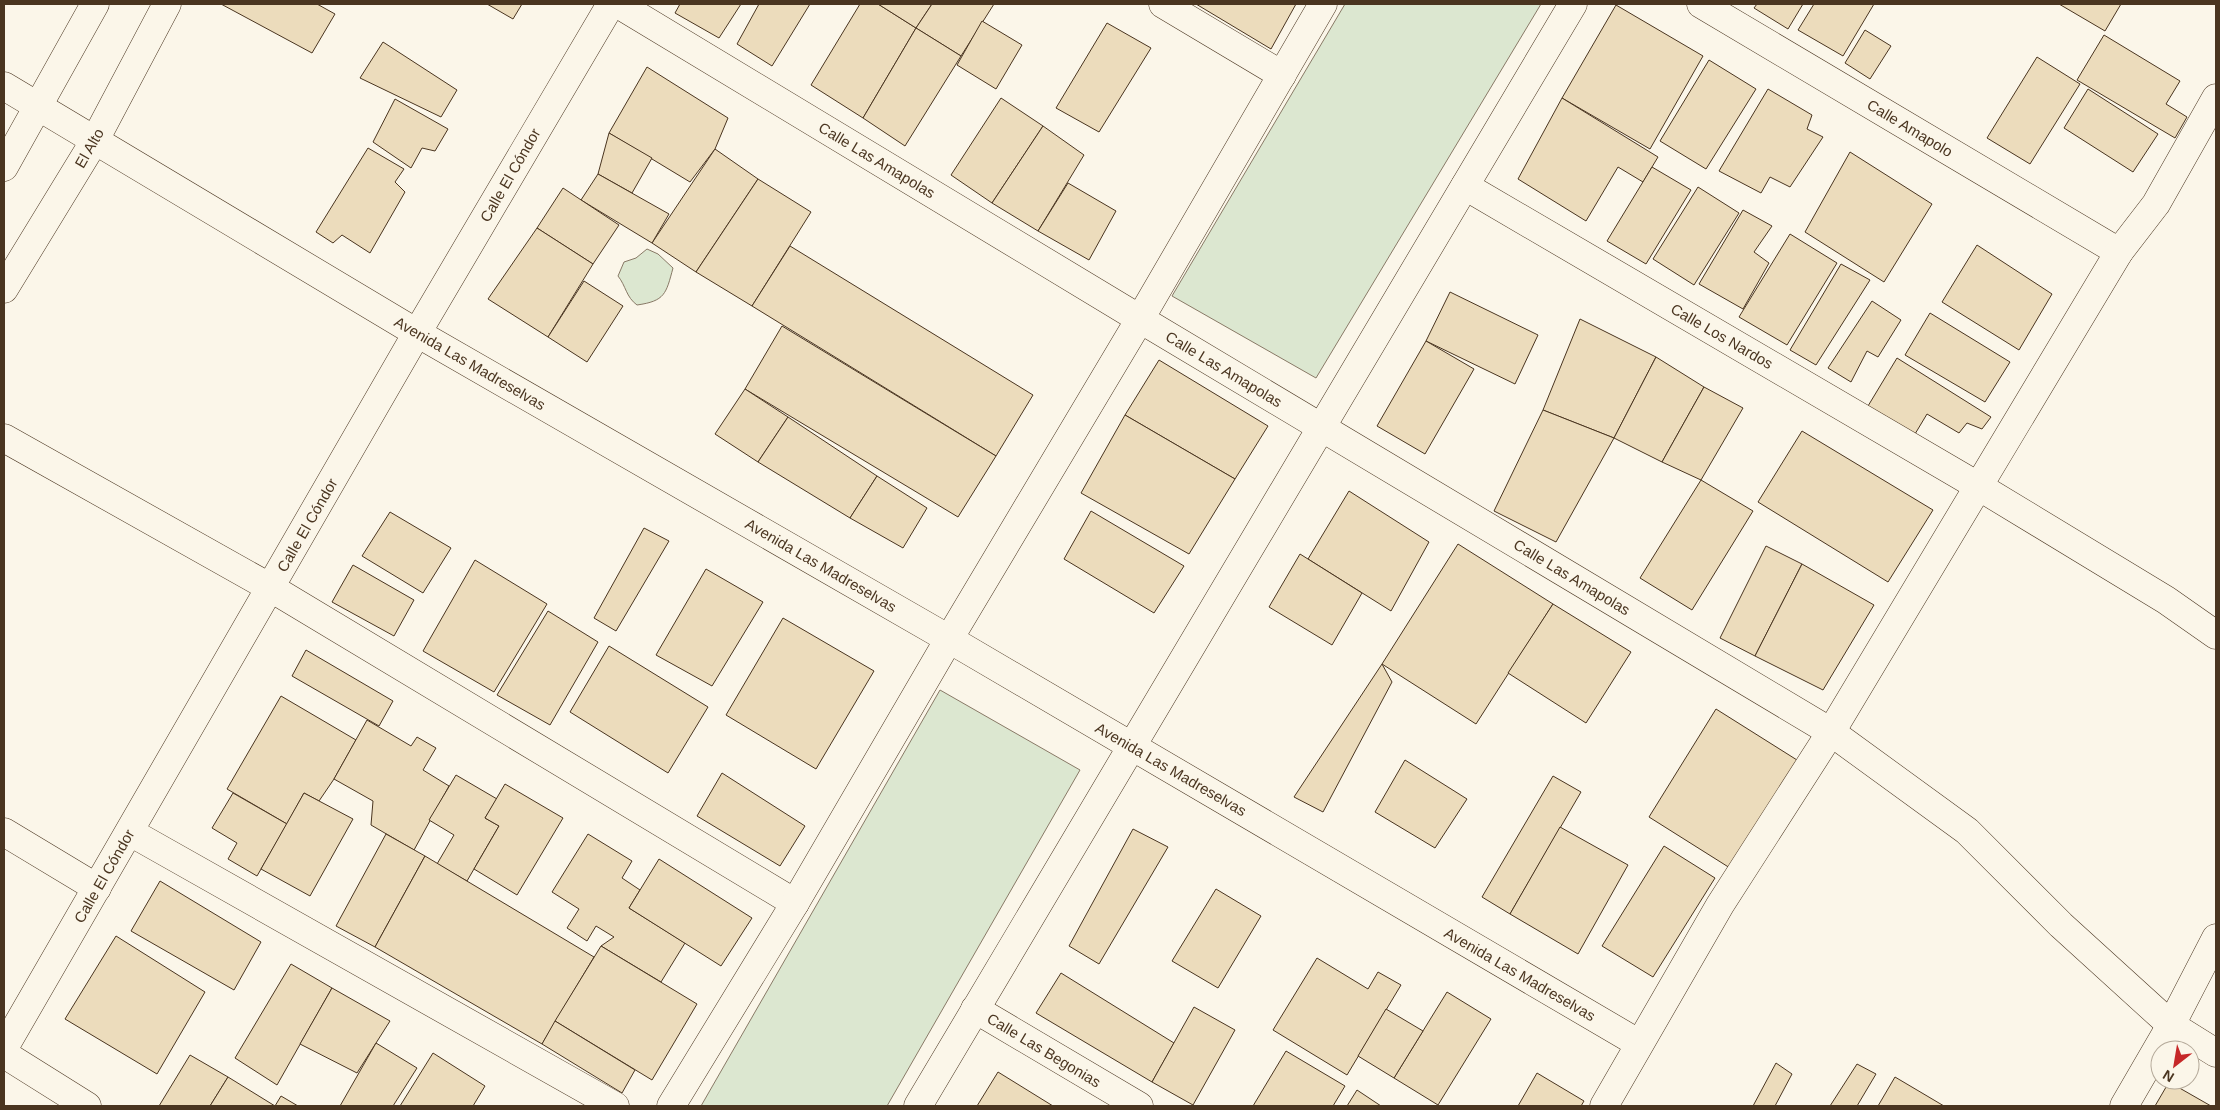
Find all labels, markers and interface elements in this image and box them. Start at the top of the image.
street label: Calle Amapolo [1864,96,1956,160]
street label: Calle Las Amapolas [816,119,938,201]
street label: El Alto [71,125,107,171]
street label: Calle El Cóndor [476,125,544,225]
street label: Calle Los Nardos [1668,300,1776,372]
street label: Avenida Las Madreselvas [391,313,549,413]
street label: Calle Las Amapolas [1163,328,1285,410]
street label: Calle El Cóndor [273,475,341,575]
street label: Avenida Las Madreselvas [742,515,900,615]
street label: Calle Las Amapolas [1511,536,1633,618]
street label: Avenida Las Madreselvas [1092,719,1250,819]
street label: Calle El Cóndor [70,826,138,926]
street label: Avenida Las Madreselvas [1441,924,1599,1024]
street label: Calle Las Begonias [984,1009,1104,1091]
north arrow [2150,1040,2200,1090]
text: N [2160,1067,2177,1086]

